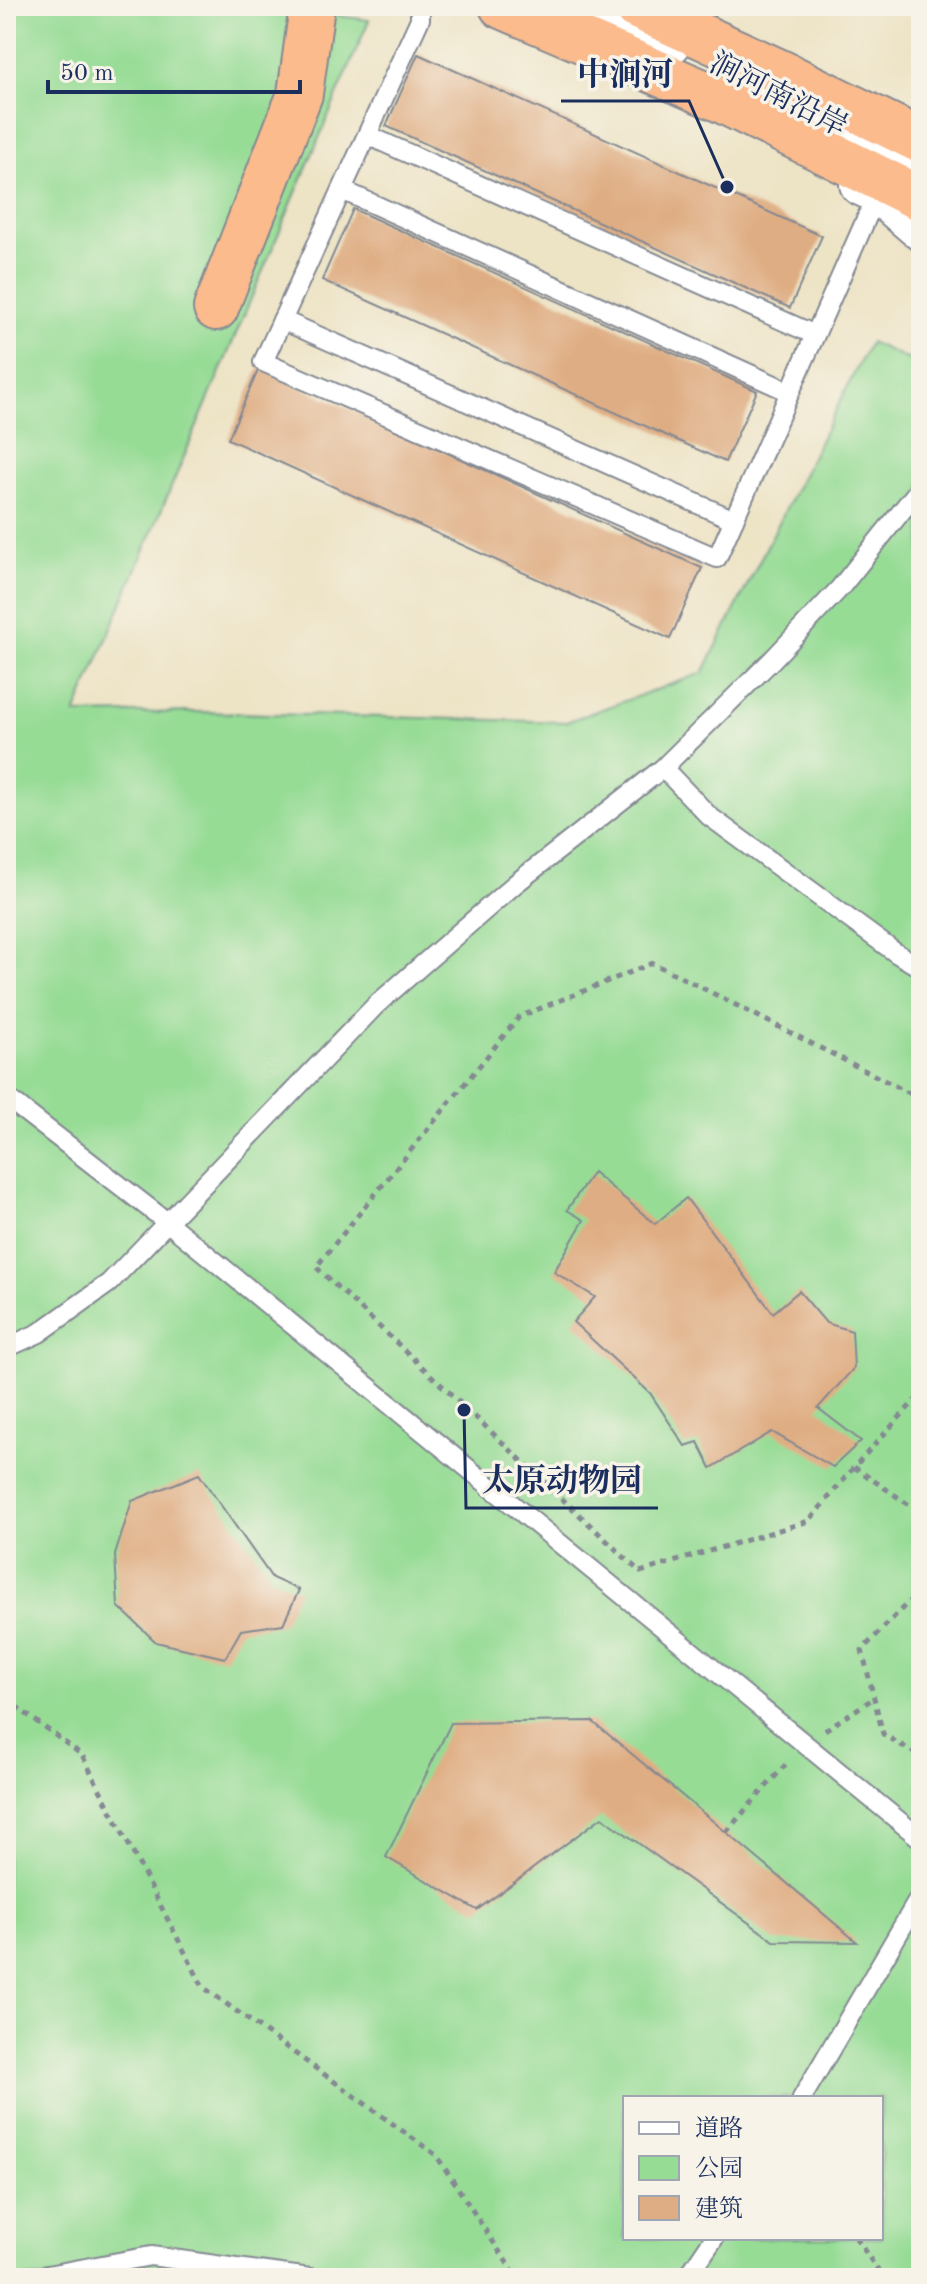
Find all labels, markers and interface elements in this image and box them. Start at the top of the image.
scale bar [48,44,300,94]
callout: 中涧河 [561,45,689,101]
street label: 涧河南沿岸 [704,46,853,143]
text: 中涧河 [577,57,673,93]
text: 50 m [60,62,114,86]
callout: 太原动物园 [466,1452,658,1508]
text: 太原动物园 [482,1463,642,1499]
legend [623,2096,883,2240]
text: 道路 [695,2115,743,2142]
text: 公园 [695,2156,743,2182]
text: 建筑 [695,2195,743,2222]

